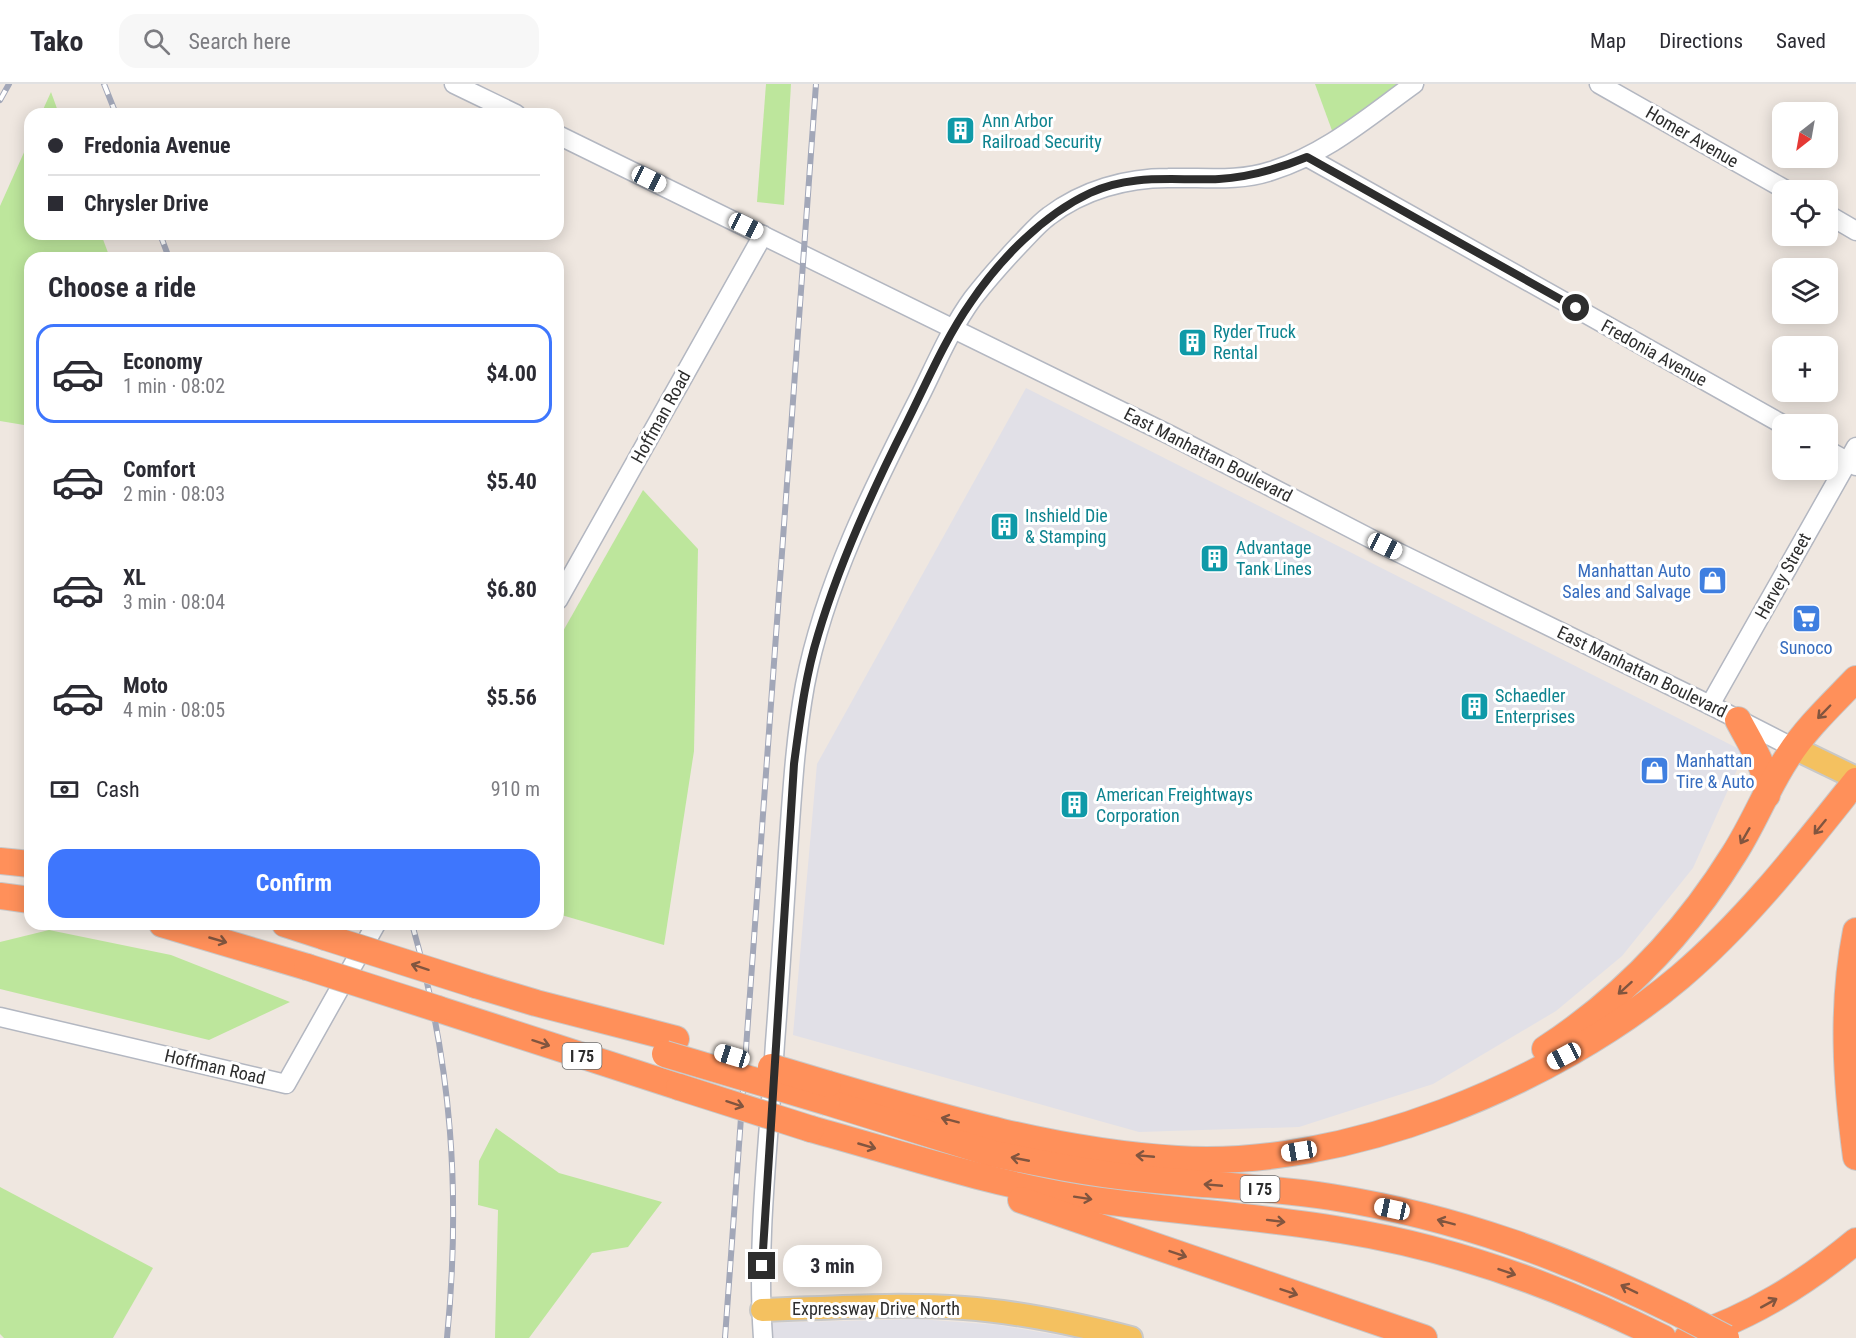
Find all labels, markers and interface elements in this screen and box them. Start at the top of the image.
search box [119,14,539,68]
text: Tako [30,25,83,58]
icon: search [140,25,173,58]
text: Search here [188,29,291,54]
text: Map [1590,29,1626,53]
text: Directions [1659,29,1743,53]
text: Saved [1776,29,1826,53]
street label: Homer Avenue [1642,102,1742,172]
north arrow [1772,102,1838,168]
map controls [1772,102,1838,480]
place label: Ann Arbor Railroad Security [982,110,1102,152]
building icon: Ann Arbor Railroad Security [945,115,977,147]
text: Fredonia Avenue [84,133,231,158]
car [629,163,669,195]
button: locate [1772,180,1838,246]
text: Chrysler Drive [84,191,209,216]
car [726,210,766,242]
button: layers [1772,258,1838,324]
text: Choose a ride [48,272,196,304]
route start [1562,294,1589,321]
street label: Fredonia Avenue [1598,315,1711,390]
place label: Ryder Truck Rental [1213,321,1296,363]
building icon: Ryder Truck Rental [1176,326,1208,358]
button: + [1772,336,1838,402]
icon: car [51,347,105,401]
text: Economy [123,349,203,374]
text: $4.00 [486,361,537,386]
street label: Hoffman Road [626,367,695,467]
text: 1 min · 08:02 [123,374,225,398]
street label: East Manhattan Boulevard [1121,403,1296,506]
button: − [1772,414,1838,480]
icon: car [51,455,105,509]
text: Comfort [123,457,196,482]
text: $5.40 [486,469,537,494]
text: 2 min · 08:03 [123,482,225,506]
place label: Inshield Die & Stamping [1025,505,1108,547]
building icon: Inshield Die & Stamping [988,510,1020,542]
street label: Harvey Street [1750,529,1815,622]
car [1365,530,1405,562]
place label: Advantage Tank Lines [1236,537,1312,579]
building icon: Advantage Tank Lines [1199,542,1231,574]
place label: Manhattan Auto Sales and Salvage [1562,560,1691,602]
icon: car [51,563,105,617]
text: XL [123,565,146,590]
shop icon: Manhattan Auto Sales and Salvage [1696,565,1728,597]
text: $6.80 [486,577,537,602]
text: 3 min · 08:04 [123,590,225,614]
supermarket icon: Sunoco [1790,603,1822,635]
street label: East Manhattan Boulevard [1554,621,1730,722]
place label: Sunoco [1779,637,1833,658]
icon: car [51,671,105,725]
text: Moto [123,673,168,698]
text: $5.56 [486,685,537,710]
place label: Schaedler Enterprises [1495,685,1575,727]
building icon: Schaedler Enterprises [1458,690,1490,722]
text: 4 min · 08:05 [123,698,225,722]
one-way arrow [1816,705,1831,720]
place label: Manhattan Tire & Auto [1676,750,1754,792]
shop icon: Manhattan Tire & Auto [1639,755,1671,787]
icon: cash [48,773,81,806]
text: Cash [96,777,140,802]
text: 910 m [491,777,540,801]
place label: American Freightways Corporation [1096,784,1253,826]
building icon: American Freightways Corporation [1059,789,1091,821]
one-way arrow [1813,819,1826,835]
one-way arrow [1739,827,1751,844]
button: Confirm [48,849,540,918]
one-way arrow [209,935,228,946]
one-way arrow [411,961,430,972]
one-way arrow [1618,981,1633,995]
one-way arrow [531,1038,550,1049]
car [1544,1040,1584,1072]
car [712,1042,752,1070]
road number: I 75 [562,1043,602,1069]
street label: Hoffman Road [163,1045,268,1088]
one-way arrow [725,1100,744,1111]
one-way arrow [941,1113,960,1125]
car [1280,1139,1318,1163]
one-way arrow [857,1141,876,1152]
one-way arrow [1135,1150,1155,1161]
one-way arrow [1010,1153,1030,1164]
road number: I 75 [1240,1176,1280,1202]
one-way arrow [1203,1179,1223,1190]
one-way arrow [1072,1193,1092,1204]
car [1373,1196,1411,1222]
one-way arrow [1266,1216,1286,1227]
one-way arrow [1437,1216,1456,1227]
callout: 3 min [783,1245,882,1287]
one-way arrow [1168,1250,1187,1261]
route end [748,1252,775,1279]
text: 3 min [810,1254,855,1278]
one-way arrow [1497,1267,1516,1278]
one-way arrow [1620,1283,1638,1295]
one-way arrow [1279,1287,1298,1298]
one-way arrow [1760,1297,1777,1309]
street label: Expressway Drive North [792,1298,960,1319]

